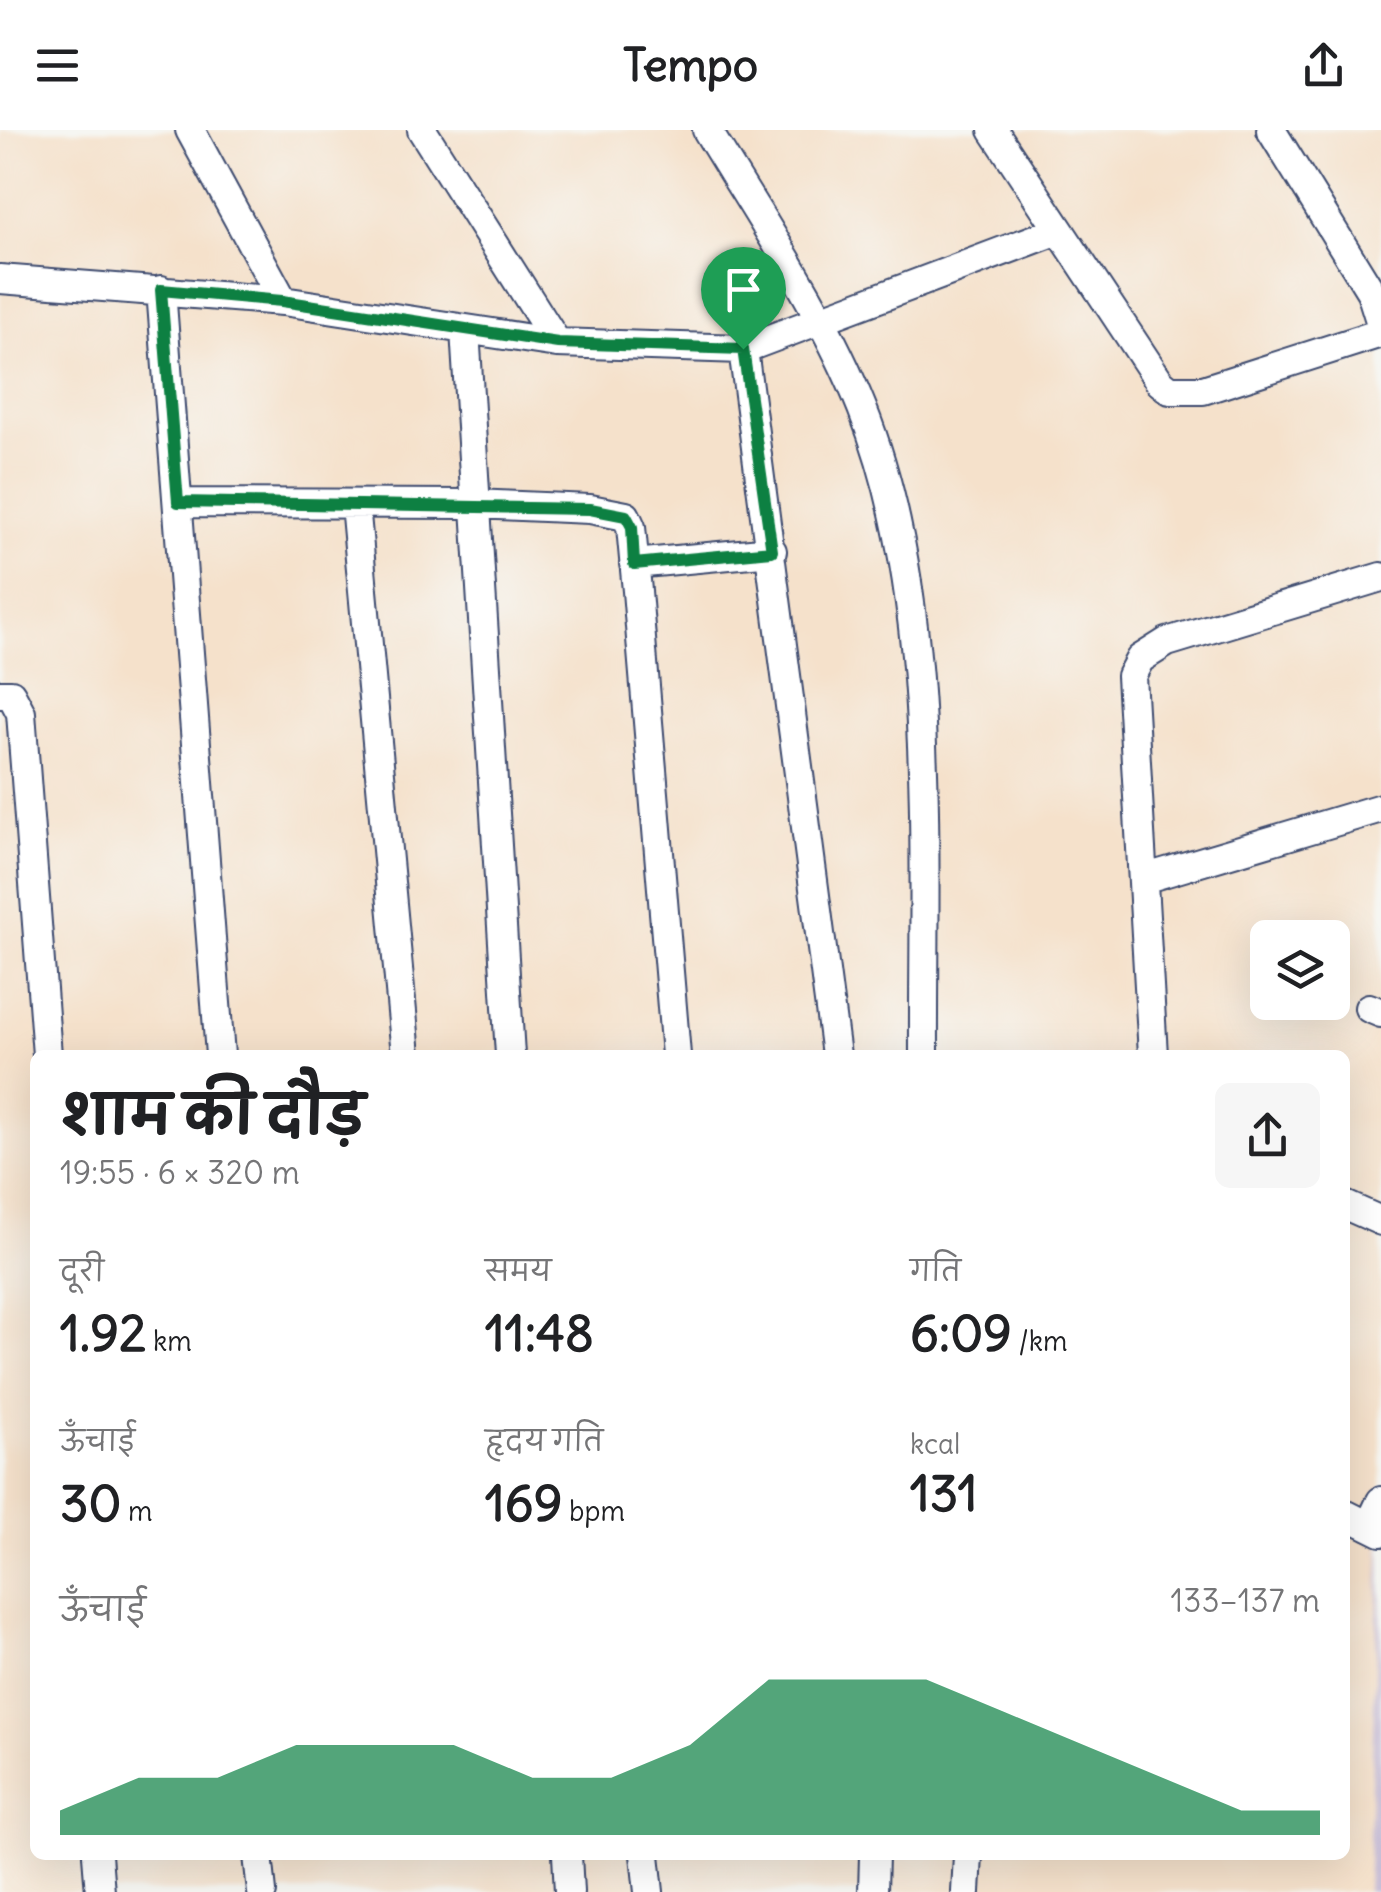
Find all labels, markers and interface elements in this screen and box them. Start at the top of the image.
text: Tempo [623,37,758,93]
icon: menu [30,38,85,93]
icon: share [1296,38,1351,93]
pin [701,247,786,350]
icon: arrive [716,262,771,317]
map controls [1250,920,1350,1020]
button: layers [1250,920,1350,1020]
text: शाम की दौड़ [60,1080,365,1149]
button: share [1215,1083,1320,1188]
text: 19:55 · 6 × 320 m [60,1152,300,1193]
text: दूरी [60,1253,104,1289]
text: समय [485,1253,552,1289]
text: गति [910,1253,961,1289]
text: 1.92 [60,1302,146,1365]
text: 11:48 [485,1302,594,1365]
text: 6:09 [910,1302,1012,1365]
text: km [146,1323,192,1359]
text: /km [1012,1323,1067,1359]
text: ऊँचाई [60,1423,135,1459]
text: हृदय गति [485,1423,603,1459]
text: kcal [910,1426,960,1462]
text: 131 [910,1462,978,1525]
text: 30 [60,1472,121,1535]
text: 169 [485,1472,562,1535]
text: m [121,1493,153,1529]
text: bpm [562,1493,625,1529]
text: 133–137 m [1171,1580,1320,1621]
text: ऊँचाई [60,1589,146,1630]

